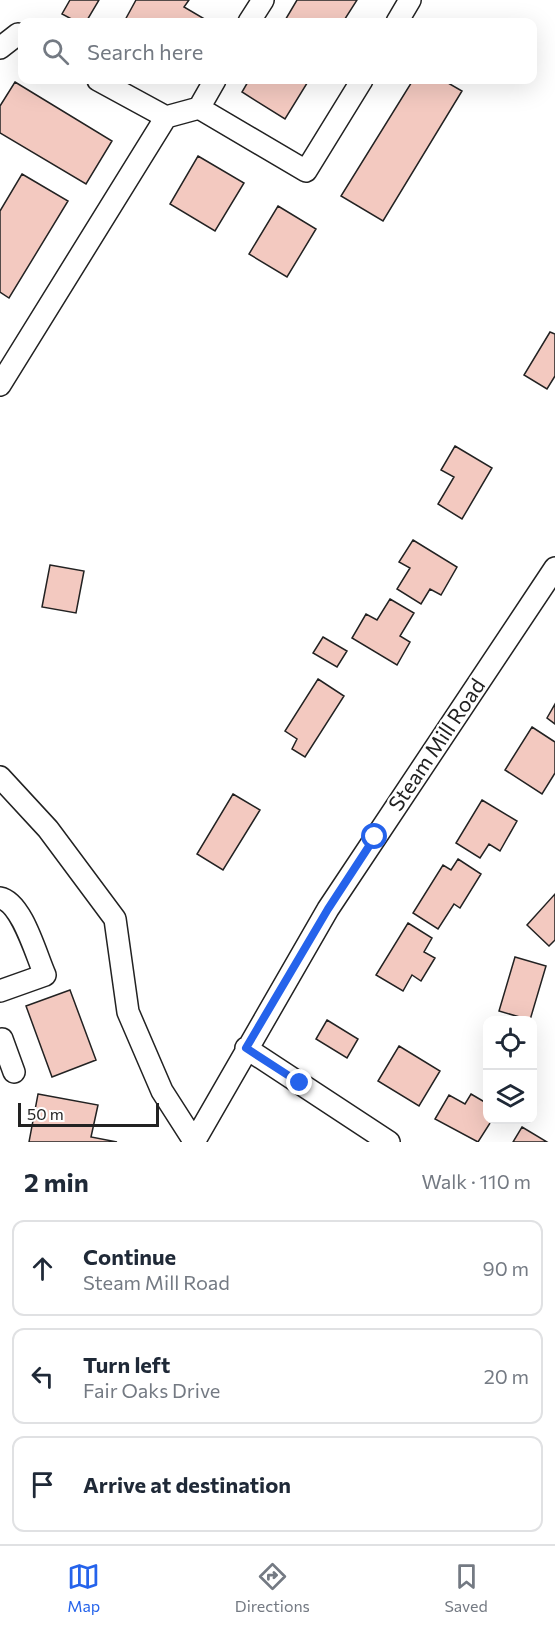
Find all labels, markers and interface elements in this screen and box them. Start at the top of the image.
search box [18,18,537,84]
icon: search [39,35,72,68]
text: Search here [87,38,203,65]
street label: Steam Mill Road [382,673,489,815]
route start [361,823,387,849]
map controls [483,1016,537,1124]
button: locate [483,1016,537,1070]
route end [286,1069,312,1095]
button: layers [483,1070,537,1124]
scale bar [18,1100,159,1128]
text: 50 m [27,1104,64,1123]
text: 2 min [24,1166,89,1197]
text: Walk · 110 m [421,1169,531,1193]
text: Continue [83,1243,176,1270]
icon: ahead [26,1252,59,1285]
text: 90 m [483,1256,529,1280]
text: Steam Mill Road [83,1270,230,1294]
text: Turn left [83,1351,170,1378]
icon: left [26,1360,59,1393]
text: 20 m [484,1364,529,1388]
text: Fair Oaks Drive [83,1378,220,1402]
icon: arrive [26,1468,59,1501]
text: Arrive at destination [83,1471,291,1498]
tab: Map [67,1560,100,1615]
tab: Directions [235,1560,310,1615]
tab: Saved [444,1560,488,1615]

